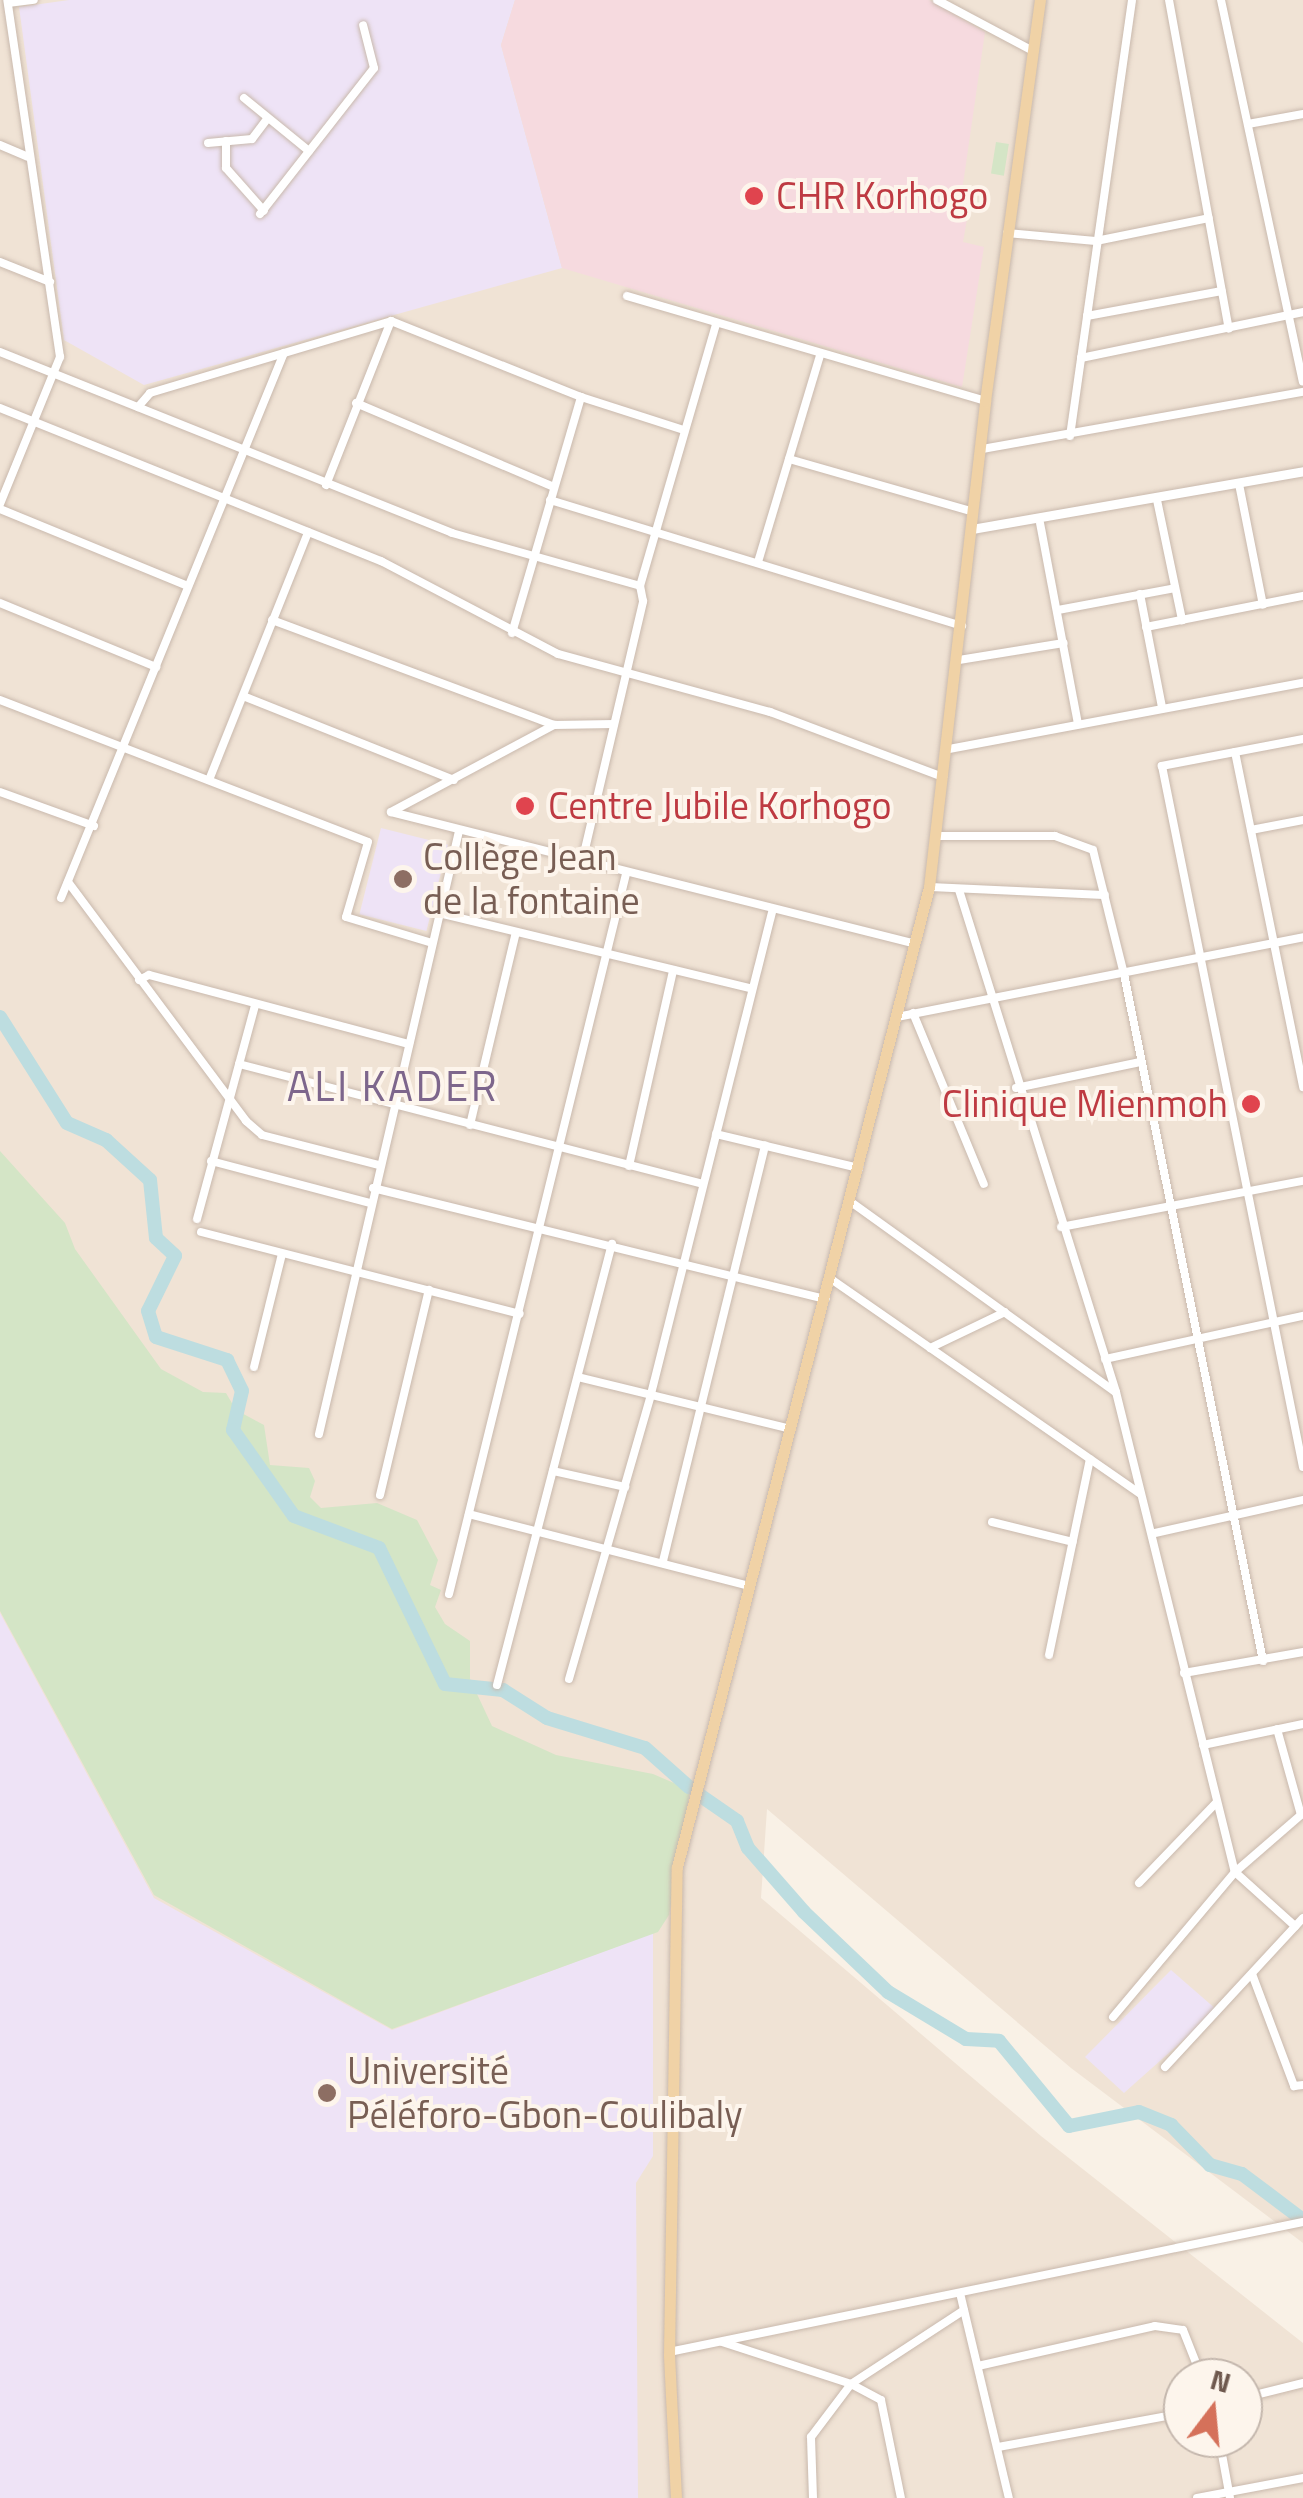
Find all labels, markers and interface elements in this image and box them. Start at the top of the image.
place label: CHR Korhogo [776,173,988,219]
marker: CHR Korhogo [741,183,767,209]
place label: Centre Jubile Korhogo [548,783,892,829]
marker: Centre Jubile Korhogo [512,793,538,819]
place label: Collège Jean de la fontaine [423,834,640,924]
marker: Collège Jean de la fontaine [392,868,414,890]
district label: ALI KADER [287,1060,499,1110]
place label: Clinique Mienmoh [942,1081,1228,1127]
marker: Clinique Mienmoh [1238,1091,1264,1117]
place label: Université Péléforo-Gbon-Coulibaly [347,2048,743,2138]
marker: Université Péléforo-Gbon-Coulibaly [316,2082,338,2104]
text: N [1206,2357,1236,2404]
north arrow [1163,2358,1263,2458]

